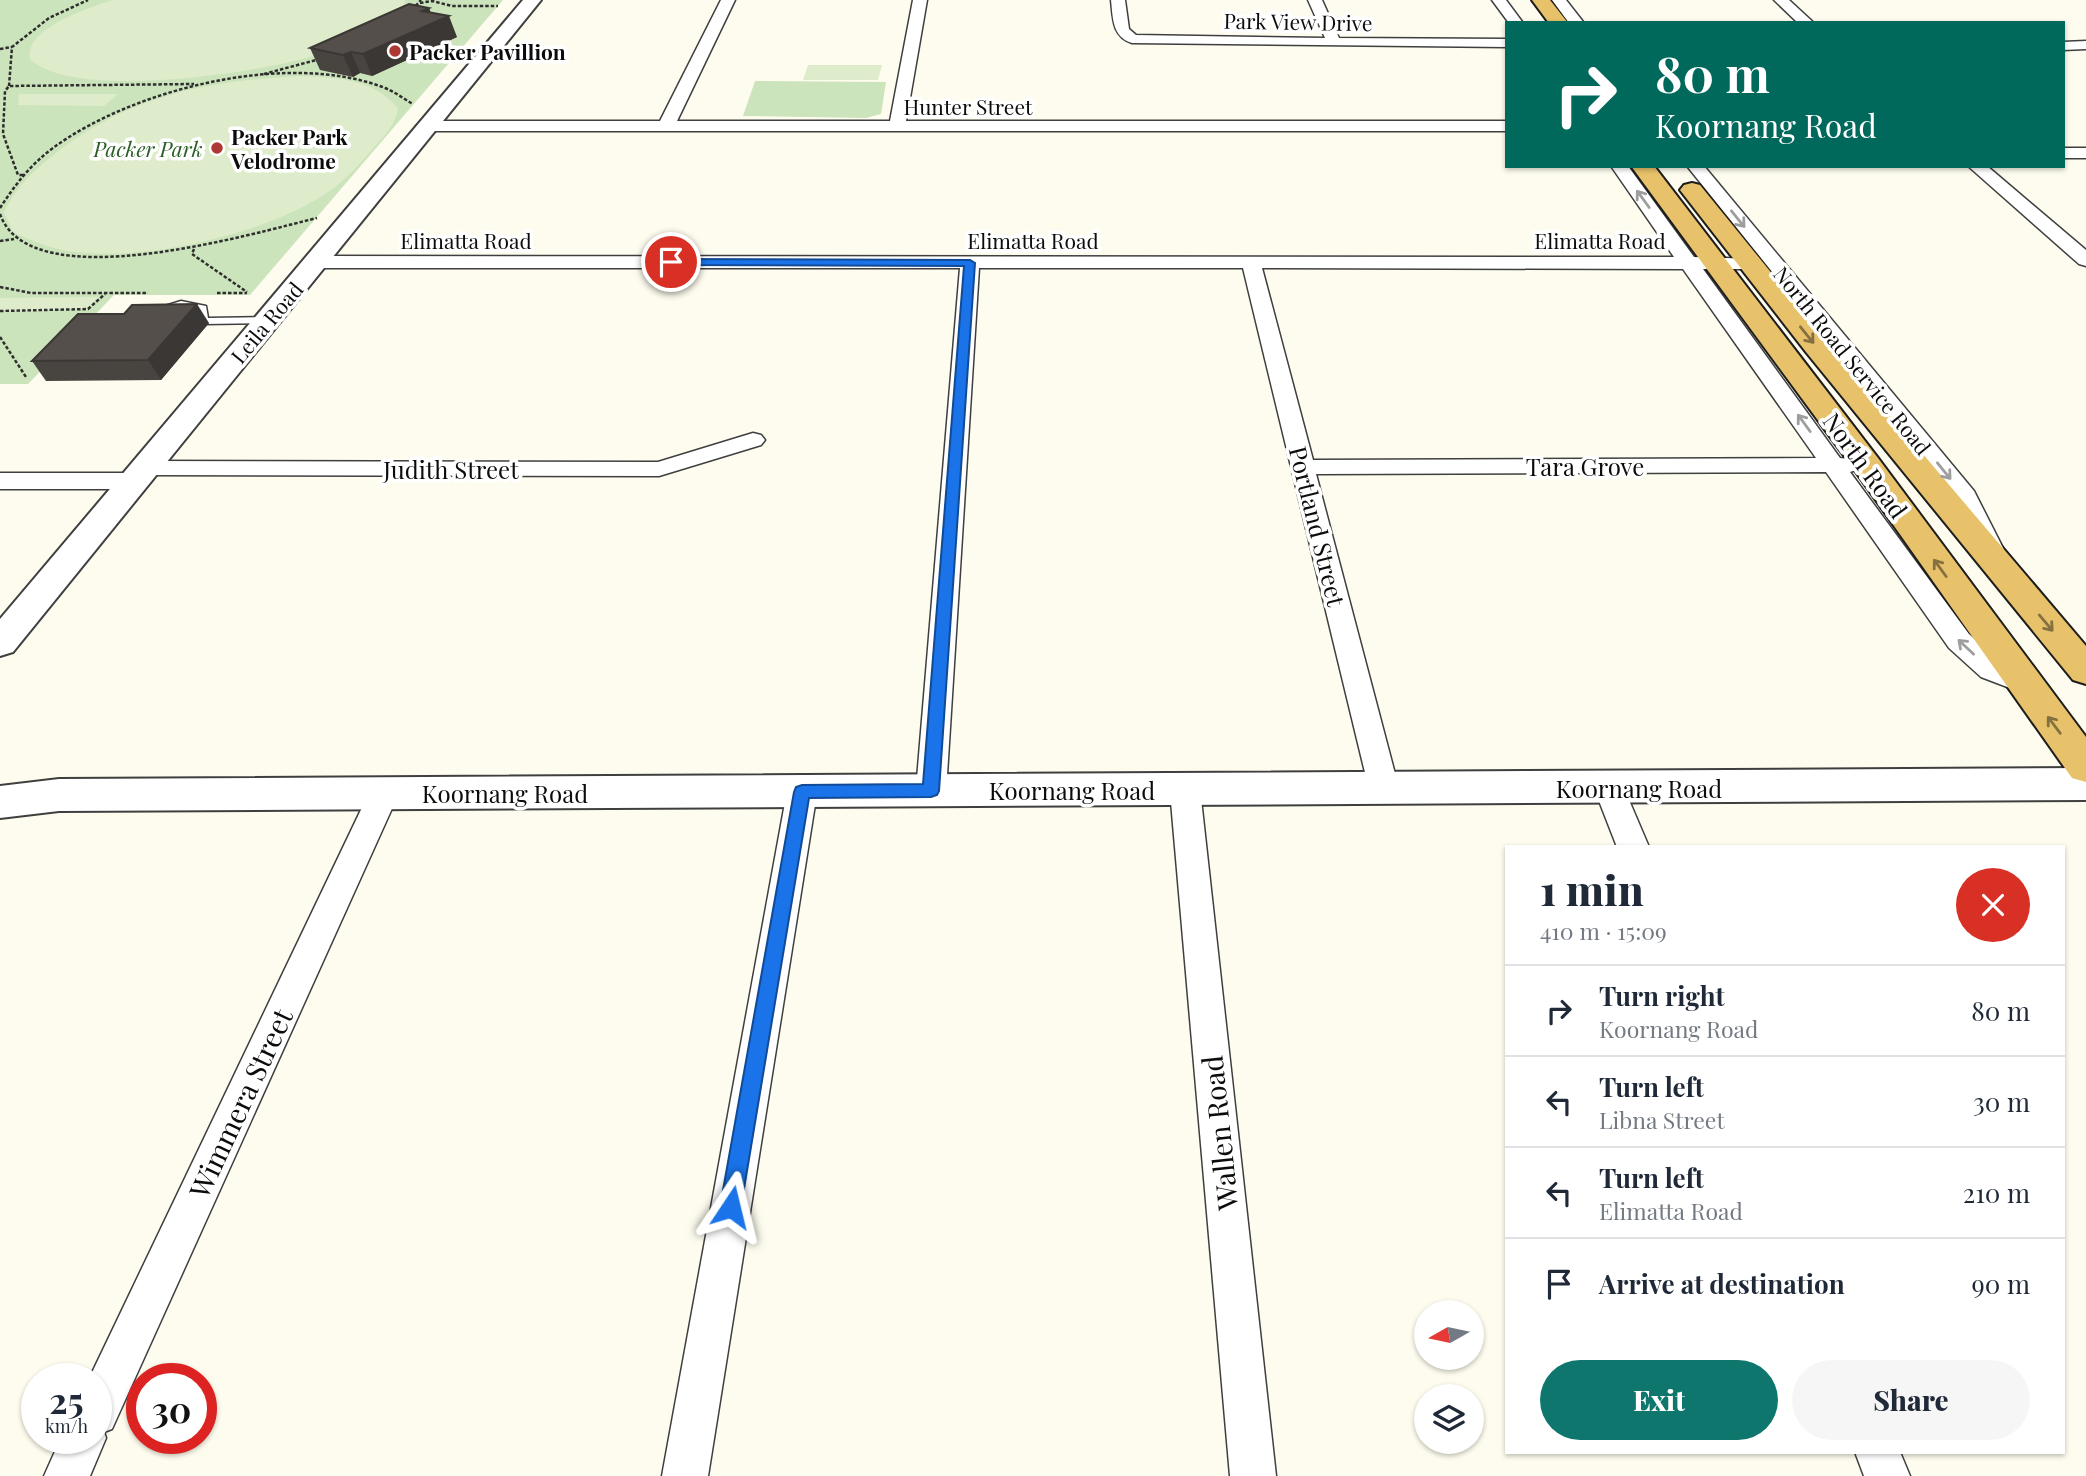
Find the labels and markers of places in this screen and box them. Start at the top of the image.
place label: Packer Pavillion [409,37,566,65]
marker: Packer Pavillion [387,43,403,59]
place label: Packer Park Velodrome [230,122,348,174]
marker: Packer Park Velodrome [209,140,225,156]
pin [641,232,701,292]

